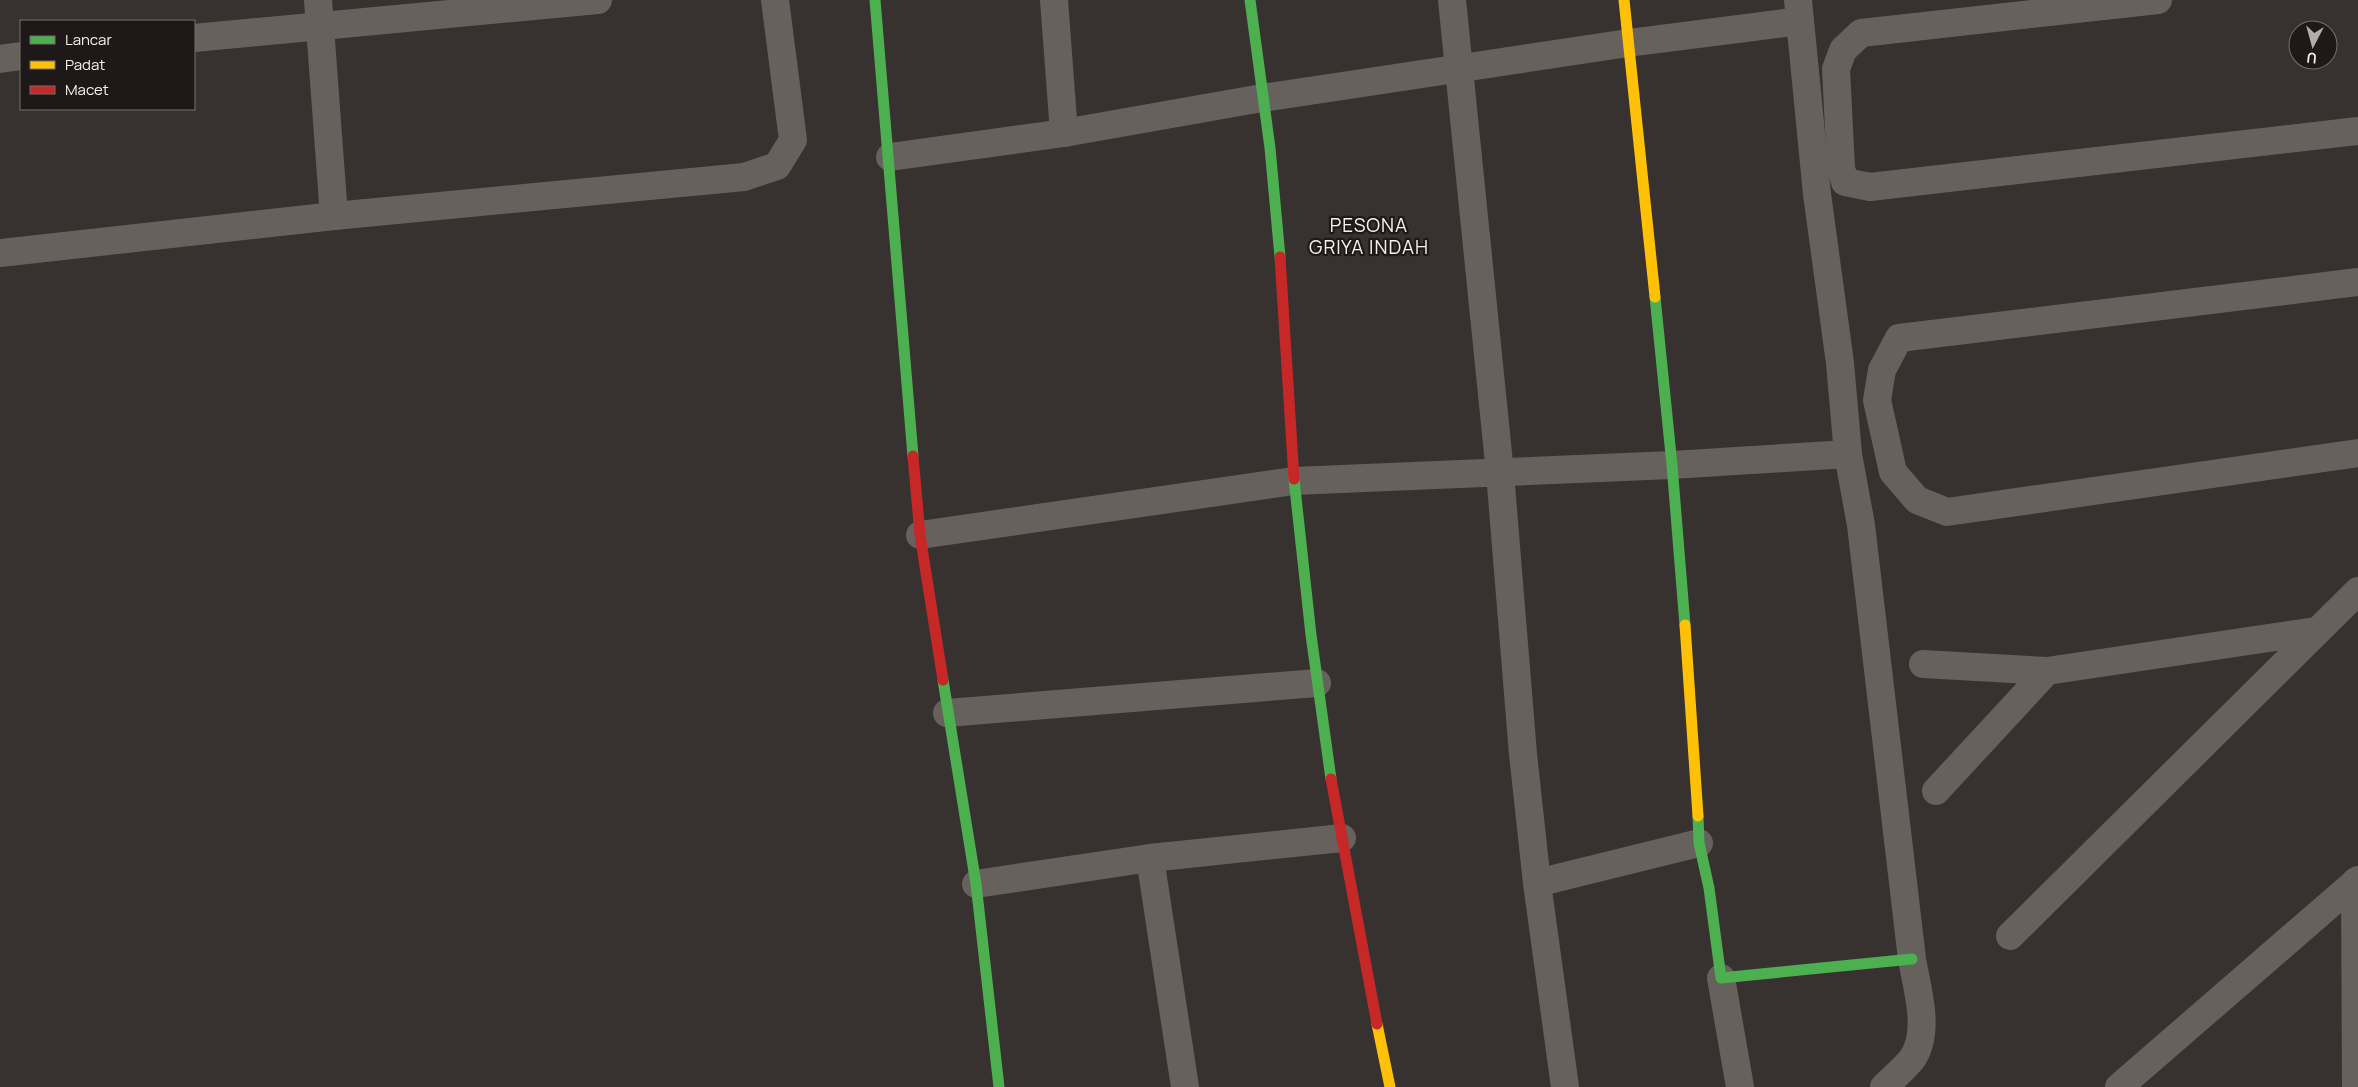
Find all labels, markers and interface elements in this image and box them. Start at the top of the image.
legend [20,20,195,110]
north arrow [2288,20,2338,70]
text: Lancar [65,29,112,50]
text: U [2306,48,2318,68]
text: Padat [65,54,105,75]
text: Macet [65,79,109,100]
district label: PESONA GRIYA INDAH [1309,212,1429,260]

